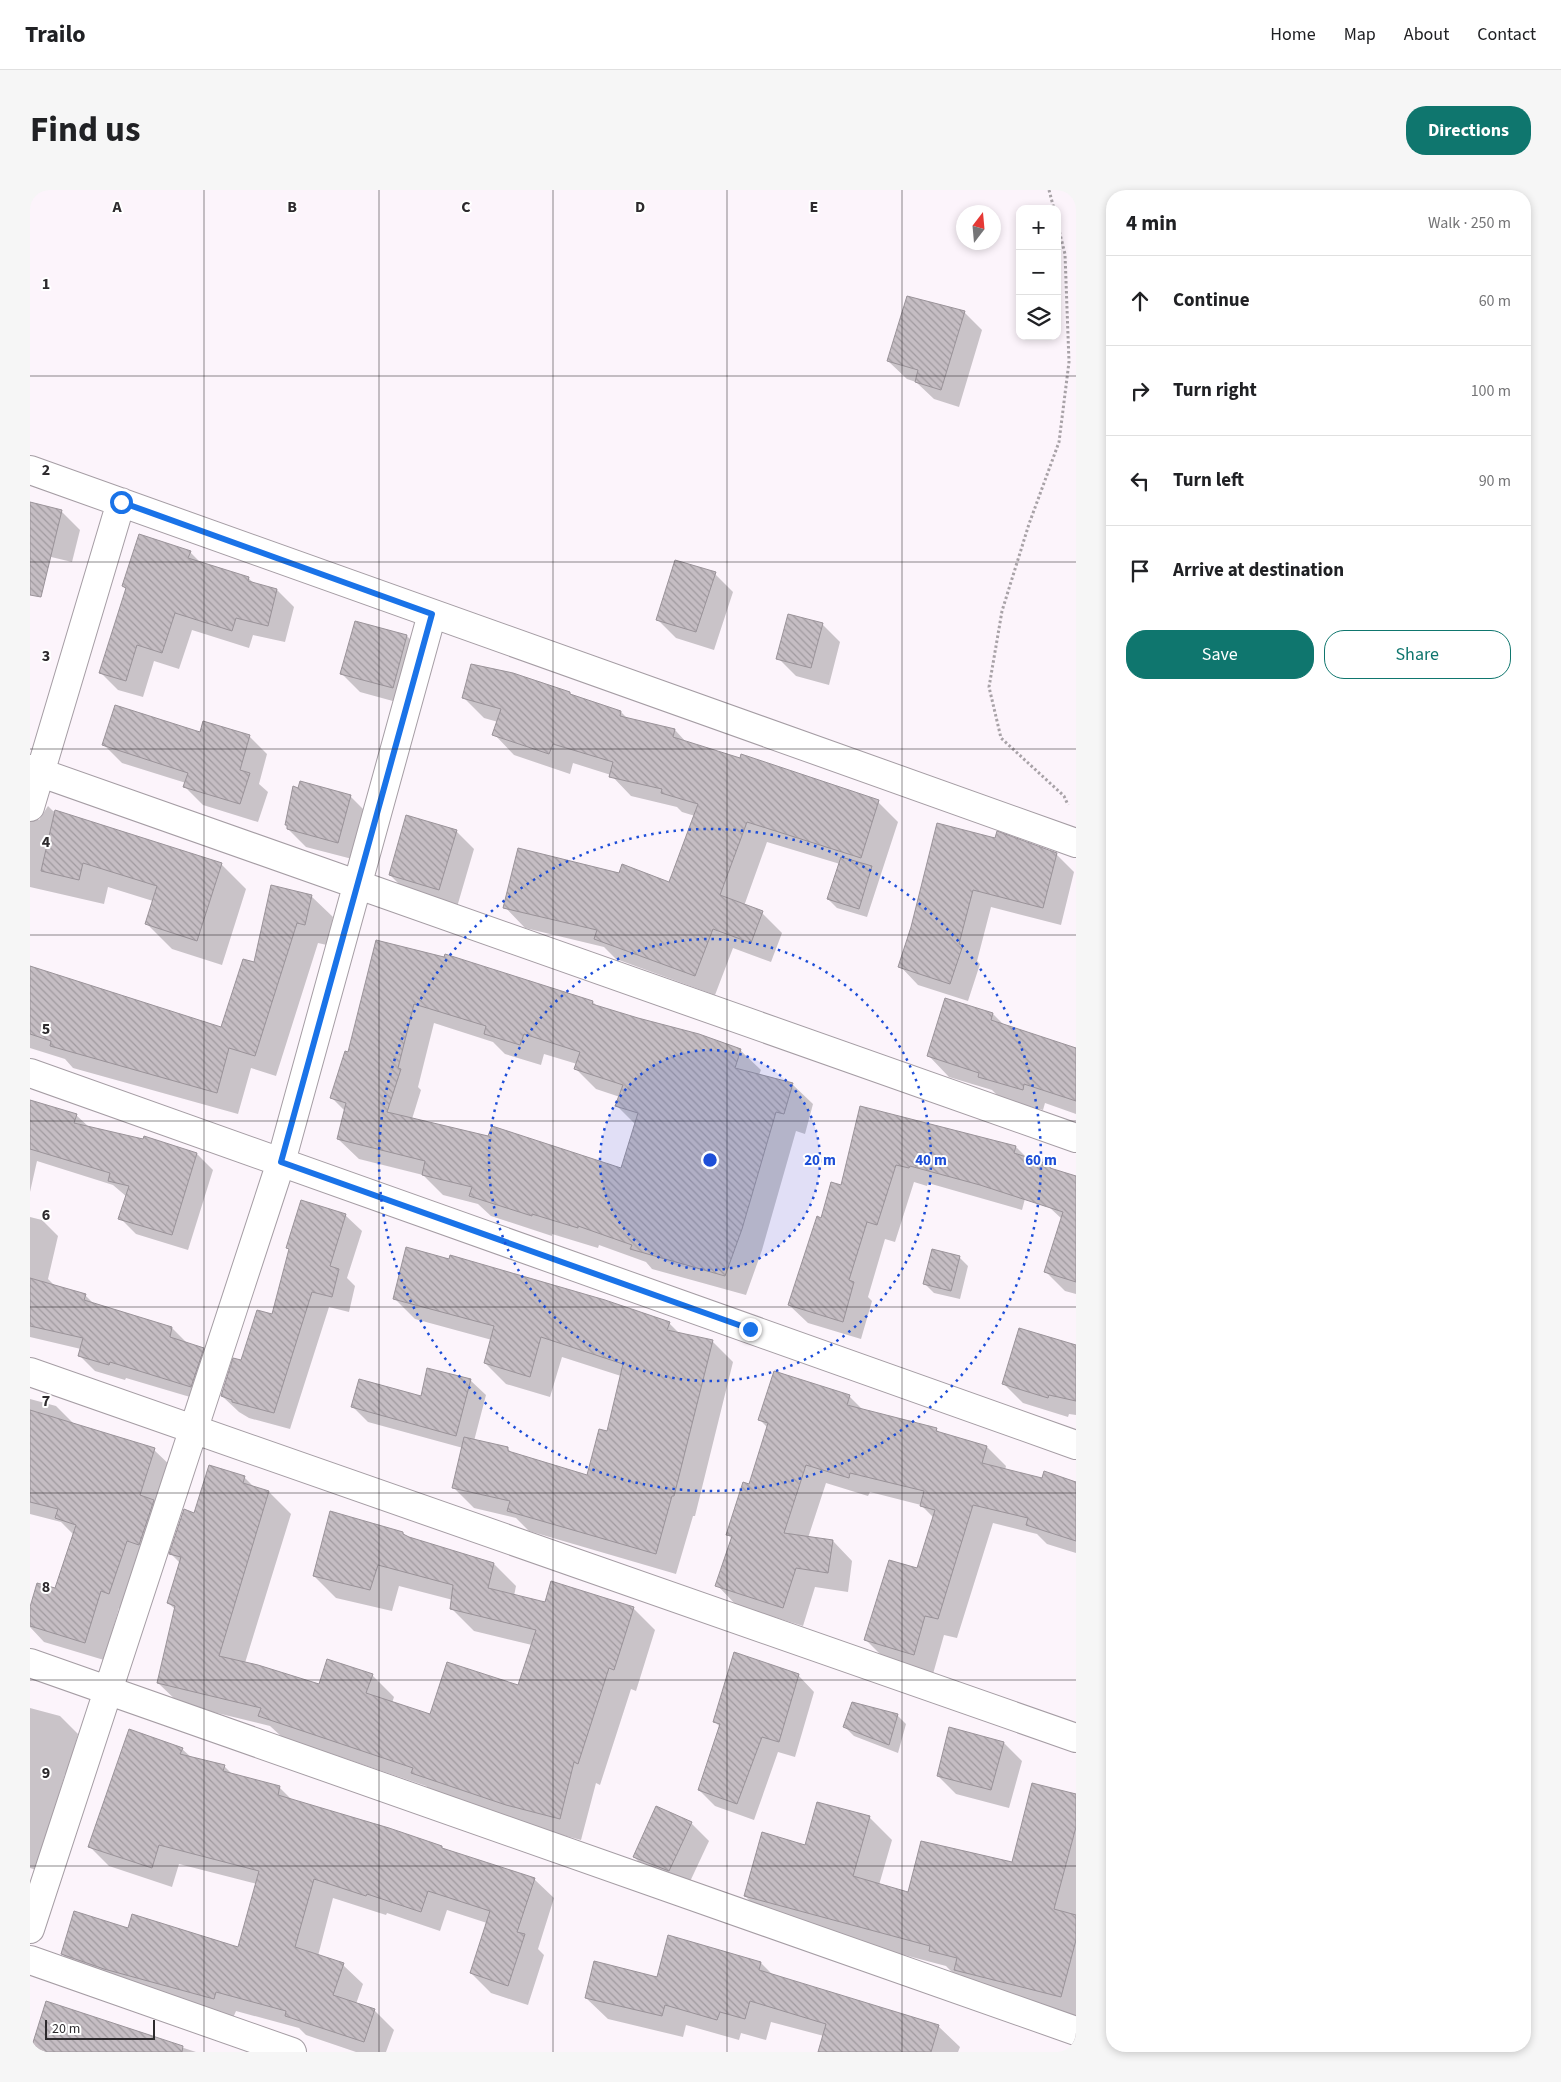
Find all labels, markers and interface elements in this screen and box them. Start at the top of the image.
text: Trailo [25,17,86,52]
text: Home [1270,22,1316,47]
text: Map [1344,22,1376,47]
text: About [1404,22,1449,47]
text: Contact [1477,22,1536,47]
text: Find us [30,105,140,155]
button: Directions [1406,106,1531,155]
text: A [111,196,122,218]
text: B [287,196,297,218]
text: C [461,196,471,218]
text: D [635,196,645,218]
text: E [810,196,818,218]
north arrow [956,205,1001,250]
map controls [1016,205,1061,340]
button: + [1016,205,1061,250]
text: 4 min [1126,208,1177,238]
text: Walk · 250 m [1428,212,1511,234]
button: − [1016,250,1061,295]
text: 1 [42,273,50,295]
icon: ahead [1126,287,1154,315]
text: Continue [1173,287,1250,314]
text: 60 m [1479,290,1511,312]
button: layers [1016,295,1061,340]
icon: right [1126,377,1154,405]
text: Turn right [1173,377,1257,404]
text: 100 m [1471,380,1511,402]
text: 2 [42,459,50,481]
icon: left [1126,467,1154,495]
text: Turn left [1173,467,1244,494]
text: 90 m [1479,470,1511,492]
route start [110,491,133,514]
icon: arrive [1126,557,1154,585]
text: Arrive at destination [1173,557,1344,584]
button: Save [1126,630,1314,679]
button: Share [1324,630,1511,679]
text: 3 [42,645,50,667]
text: 4 [42,831,51,853]
text: 5 [42,1018,50,1040]
text: 20 m [804,1150,836,1171]
text: 40 m [915,1150,947,1171]
text: 60 m [1025,1150,1057,1171]
centre of rings [701,1151,719,1169]
text: 6 [42,1204,50,1226]
route end [739,1318,762,1341]
text: 7 [42,1390,50,1412]
text: 8 [42,1576,50,1598]
text: 9 [42,1762,50,1784]
scale bar [45,2017,155,2040]
text: 20 m [52,2019,80,2039]

